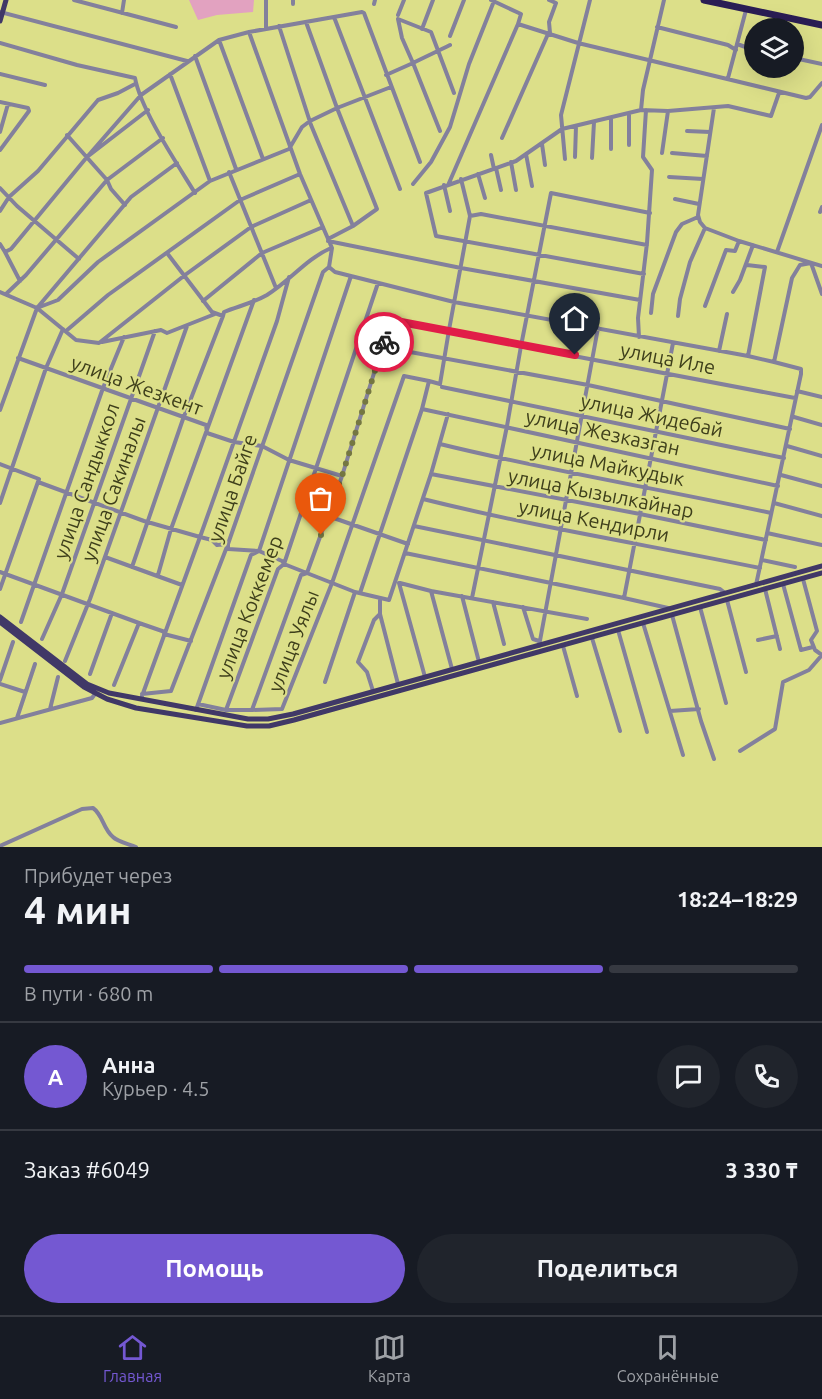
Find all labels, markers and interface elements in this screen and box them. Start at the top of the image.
map controls [744,18,804,78]
button: layers [744,18,804,78]
pin [549,293,600,355]
icon: home [558,302,591,335]
courier [354,312,414,372]
icon: bike [368,326,401,359]
street label: улица Иле [619,338,717,378]
street label: улица Жезкент [68,351,206,420]
street label: улица Жидебай [579,389,725,441]
street label: улица Сандыккол [48,400,124,562]
street label: улица Жезказган [524,404,682,460]
street label: улица Сакиналы [76,413,150,565]
street label: улица Байге [203,431,261,545]
street label: улица Майкудык [530,438,686,490]
street label: улица Кызылкайнар [506,464,696,522]
pin [295,473,346,535]
icon: bag [304,482,337,515]
street label: улица Кендирли [517,494,671,546]
street label: улица Коккемер [211,532,287,682]
street label: улица Уялы [263,587,323,695]
text: Прибудет через [24,864,172,887]
text: 18:24–18:29 [677,886,798,911]
text: 4 мин [24,888,132,931]
text: В пути · 680 m [24,982,153,1005]
button: chat [657,1045,720,1108]
button: phone [735,1045,798,1108]
text: Анна [102,1052,155,1077]
text: А [48,1064,63,1089]
text: Курьер · 4.5 [102,1077,209,1100]
text: Заказ #6049 [24,1157,150,1182]
text: 3 330 ₸ [726,1157,798,1182]
button: Помощь [24,1234,405,1303]
button: Поделиться [417,1234,798,1303]
tab: Главная [103,1331,162,1385]
tab: Карта [368,1331,411,1385]
tab: Сохранённые [617,1331,719,1385]

